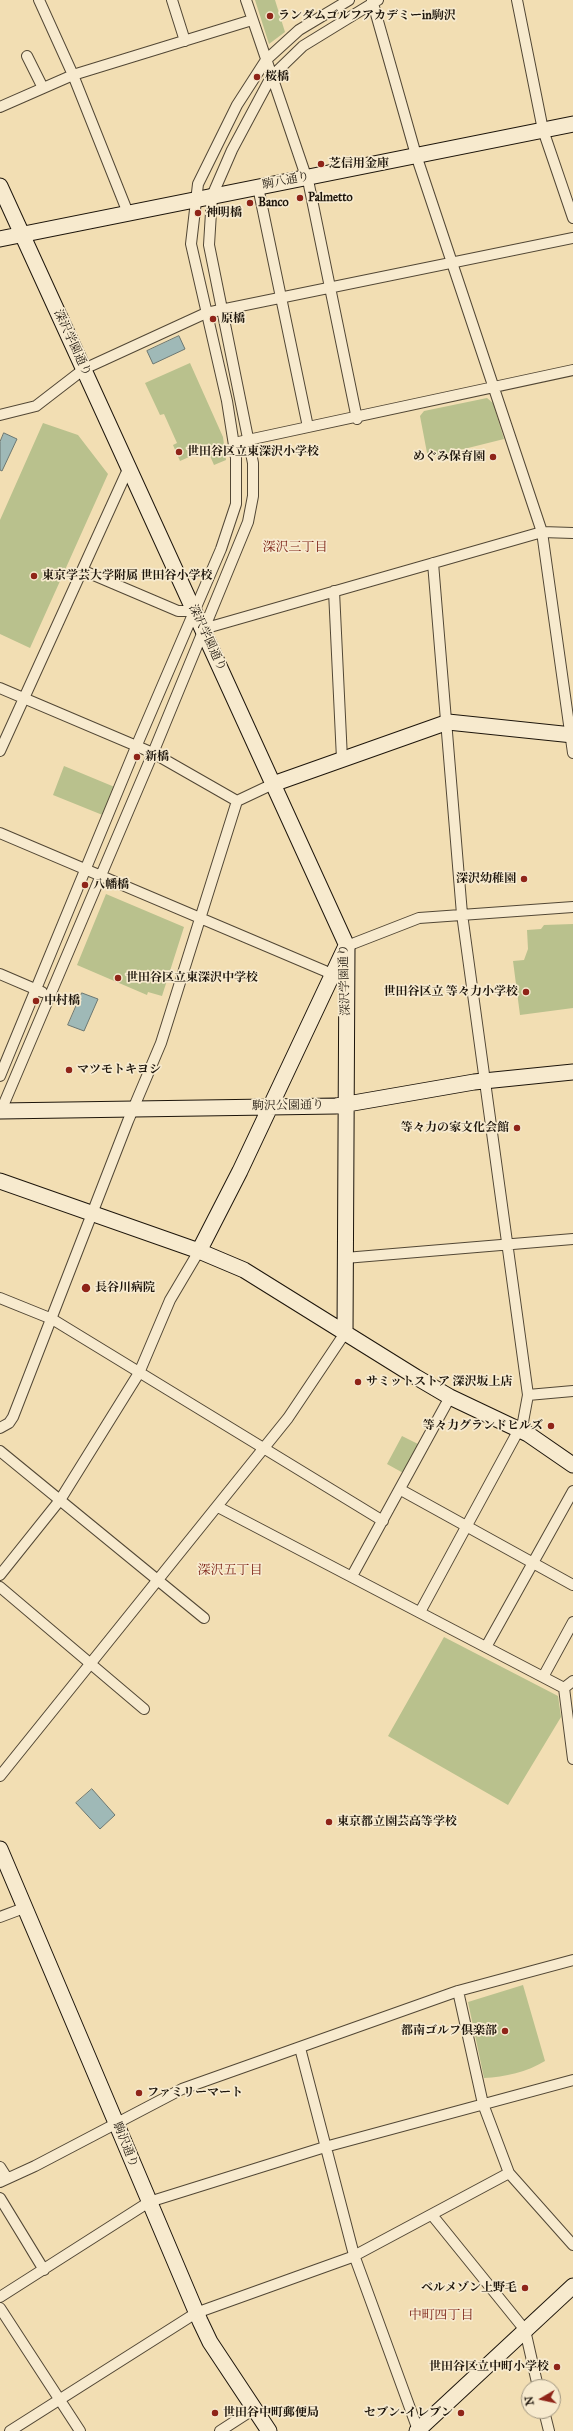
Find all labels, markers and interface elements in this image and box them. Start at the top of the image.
place label: ランダムゴルフアカデミーin駒沢 [278,9,456,23]
marker: ランダムゴルフアカデミーin駒沢 [265,11,275,21]
place label: 桜橋 [265,70,289,84]
marker: 桜橋 [252,72,262,82]
place label: 芝信用金庫 [329,157,389,171]
marker: 芝信用金庫 [316,159,326,169]
street label: 駒八通り [261,169,311,193]
place label: Palmetto [308,191,353,205]
marker: Palmetto [295,193,305,203]
place label: Banco [258,196,289,210]
marker: Banco [245,198,255,208]
place label: 神明橋 [206,206,242,220]
marker: 神明橋 [193,208,203,218]
street label: 深沢学園通り [50,307,94,379]
place label: 原橋 [221,312,245,326]
marker: 原橋 [208,314,218,324]
place label: 世田谷区立東深沢小学校 [187,445,319,459]
marker: 世田谷区立東深沢小学校 [174,447,184,457]
place label: めぐみ保育園 [413,450,485,464]
marker: めぐみ保育園 [488,452,498,462]
district label: 深沢三丁目 [263,540,327,556]
place label: 東京学芸大学附属 世田谷小学校 [42,569,213,583]
marker: 東京学芸大学附属 世田谷小学校 [29,571,39,581]
street label: 深沢学園通り [185,602,229,674]
place label: 新橋 [145,750,169,764]
marker: 新橋 [132,752,142,762]
place label: 深沢幼稚園 [456,872,516,886]
marker: 深沢幼稚園 [519,874,529,884]
place label: 八幡橋 [93,878,129,892]
marker: 八幡橋 [80,880,90,890]
street label: 深沢学園通り [337,944,353,1016]
place label: 世田谷区立東深沢中学校 [126,971,258,985]
marker: 世田谷区立東深沢中学校 [113,973,123,983]
place label: 世田谷区立 等々力小学校 [383,985,518,999]
marker: 世田谷区立 等々力小学校 [521,987,531,997]
place label: 中村橋 [44,994,80,1008]
marker: 中村橋 [31,996,41,1006]
place label: マツモトキヨシ [77,1063,161,1077]
marker: マツモトキヨシ [64,1065,74,1075]
street label: 駒沢公園通り [252,1098,324,1114]
place label: 等々力の家文化会館 [401,1121,509,1135]
marker: 等々力の家文化会館 [512,1123,522,1133]
place label: 長谷川病院 [95,1281,155,1295]
marker: 長谷川病院 [80,1282,92,1294]
place label: サミットストア 深沢坂上店 [366,1375,513,1389]
marker: サミットストア 深沢坂上店 [353,1377,363,1387]
place label: 等々力グランドヒルズ [423,1419,543,1433]
marker: 等々力グランドヒルズ [546,1421,556,1431]
district label: 深沢五丁目 [198,1563,262,1579]
place label: 東京都立園芸高等学校 [337,1815,457,1829]
marker: 東京都立園芸高等学校 [324,1817,334,1827]
place label: 都南ゴルフ倶楽部 [401,2024,497,2038]
marker: 都南ゴルフ倶楽部 [500,2026,510,2036]
place label: ファミリーマート [147,2086,243,2100]
marker: ファミリーマート [134,2088,144,2098]
street label: 駒沢通り [109,2120,141,2170]
place label: ベルメゾン上野毛 [421,2281,517,2295]
marker: ベルメゾン上野毛 [520,2283,530,2293]
district label: 中町四丁目 [409,2308,473,2324]
place label: 世田谷区立中町小学校 [429,2360,549,2374]
marker: 世田谷区立中町小学校 [552,2362,562,2372]
north arrow [521,2379,561,2419]
text: N [522,2395,537,2406]
place label: 世田谷中町郵便局 [223,2406,319,2420]
place label: セブン-イレブン [364,2406,453,2420]
marker: 世田谷中町郵便局 [210,2408,220,2418]
marker: セブン-イレブン [456,2408,466,2418]

